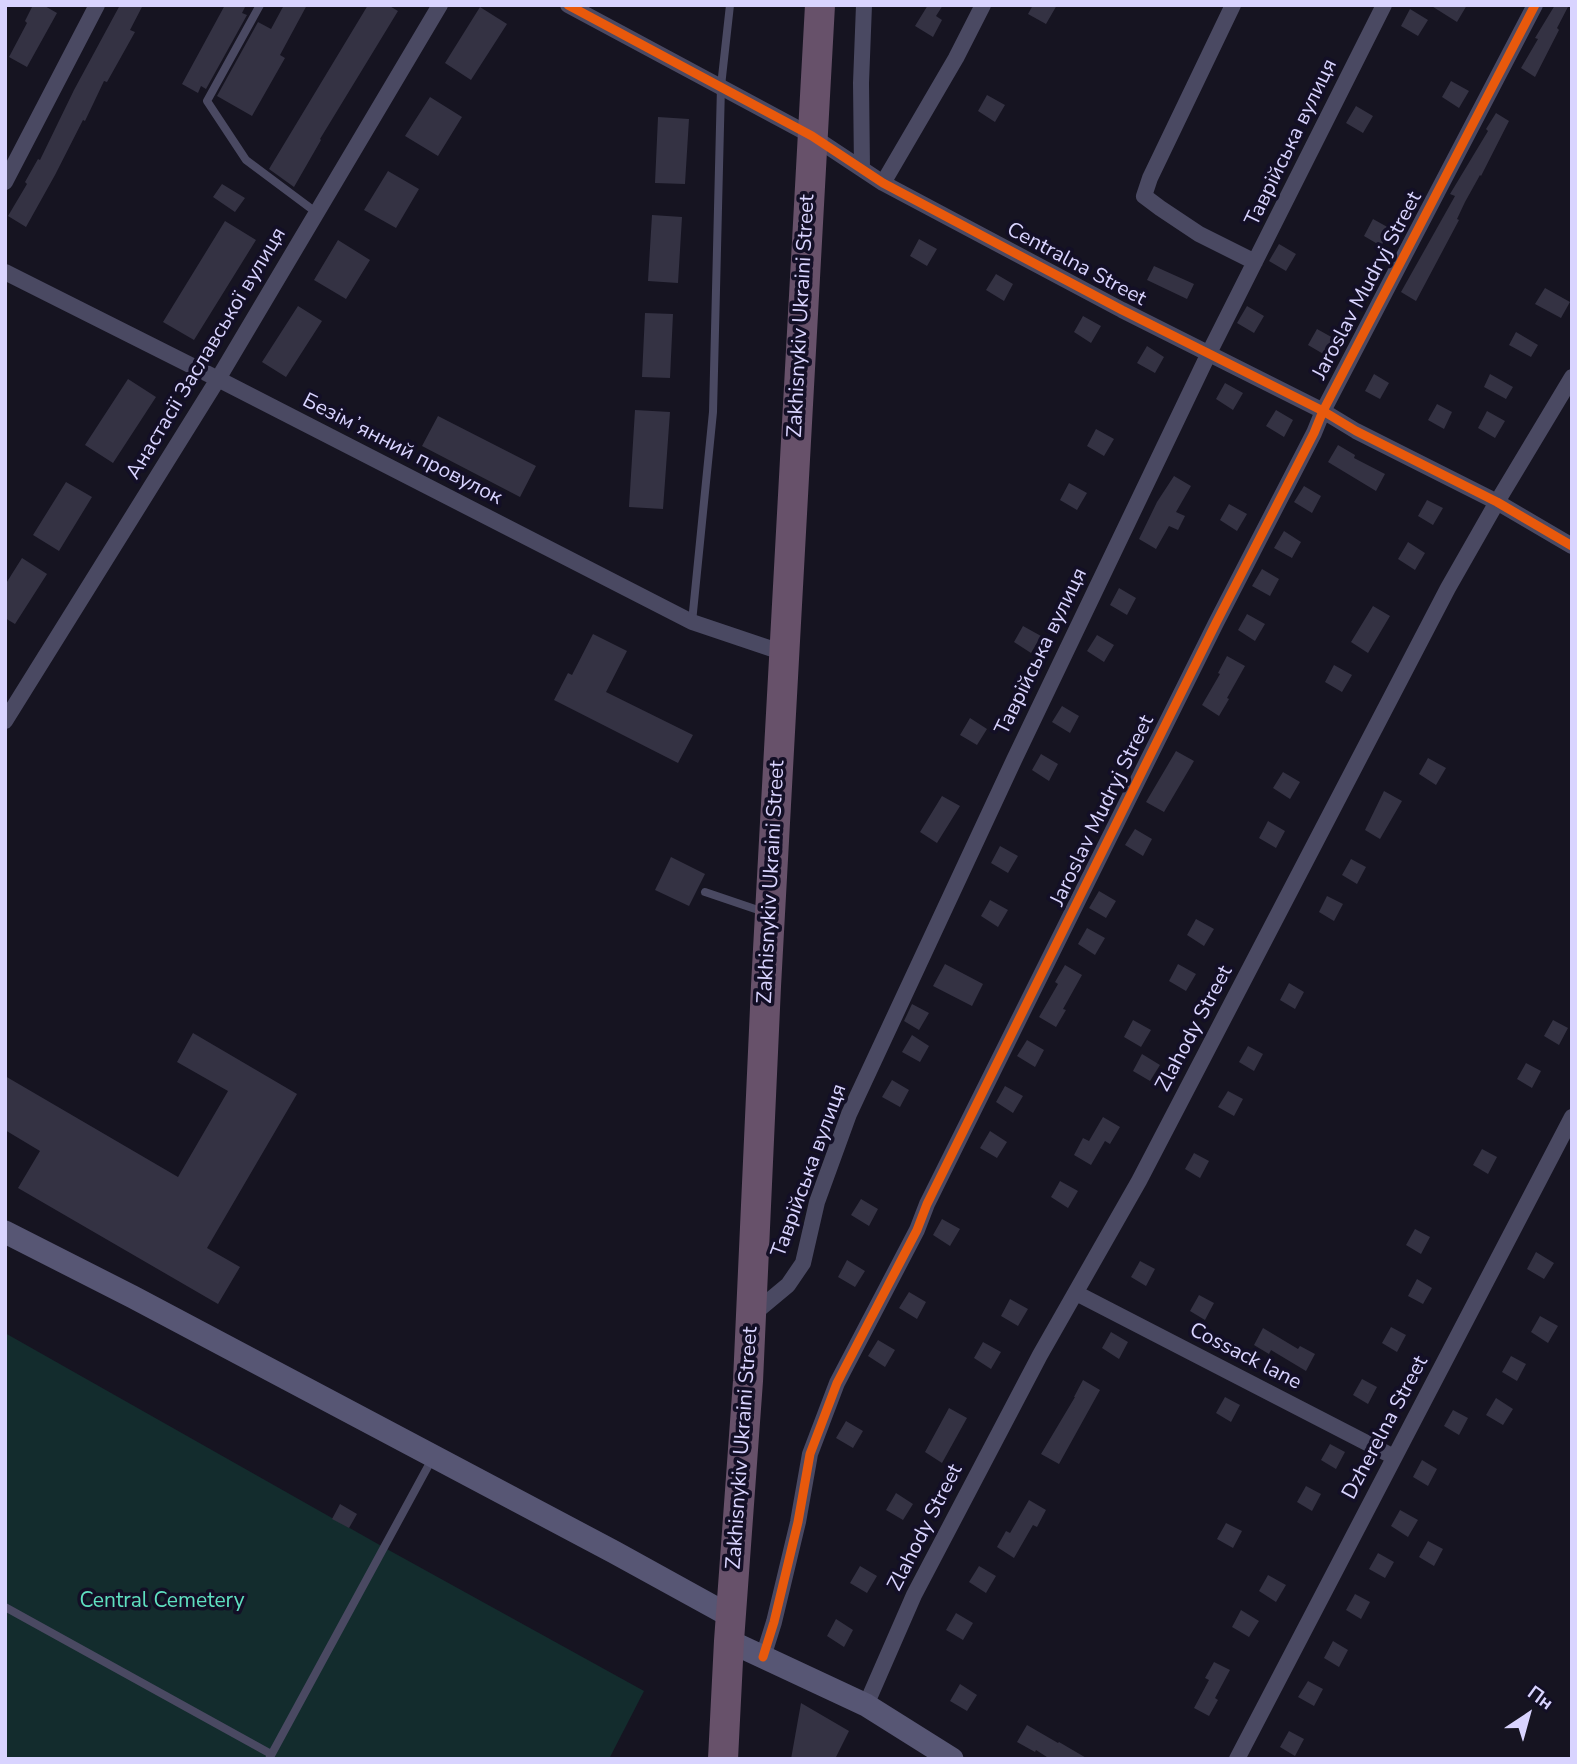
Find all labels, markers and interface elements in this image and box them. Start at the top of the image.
street label: Таврійська вулиця [1241,55,1343,231]
street label: Jaroslav Mudryj Street [1308,188,1428,384]
street label: Zakhisnykiv Ukraini Street [783,194,821,438]
street label: Centralna Street [1002,218,1150,312]
street label: Анастасії Заславської вулиця [122,224,292,484]
street label: Безімʼянний провулок [298,389,506,511]
street label: Таврійська вулиця [991,564,1093,740]
street label: Jaroslav Mudryj Street [1046,712,1160,910]
street label: Zakhisnykiv Ukraini Street [753,760,791,1004]
street label: Zlahody Street [1151,962,1239,1096]
street label: Таврійська вулиця [767,1081,853,1261]
street label: Cossack lane [1185,1318,1305,1396]
street label: Zakhisnykiv Ukraini Street [722,1326,764,1570]
street label: Dzherelna Street [1338,1352,1434,1504]
street label: Zlahody Street [883,1460,969,1596]
park label: Central Cemetery [79,1589,245,1615]
north arrow [1493,1680,1563,1750]
text: Пн [1522,1680,1559,1716]

